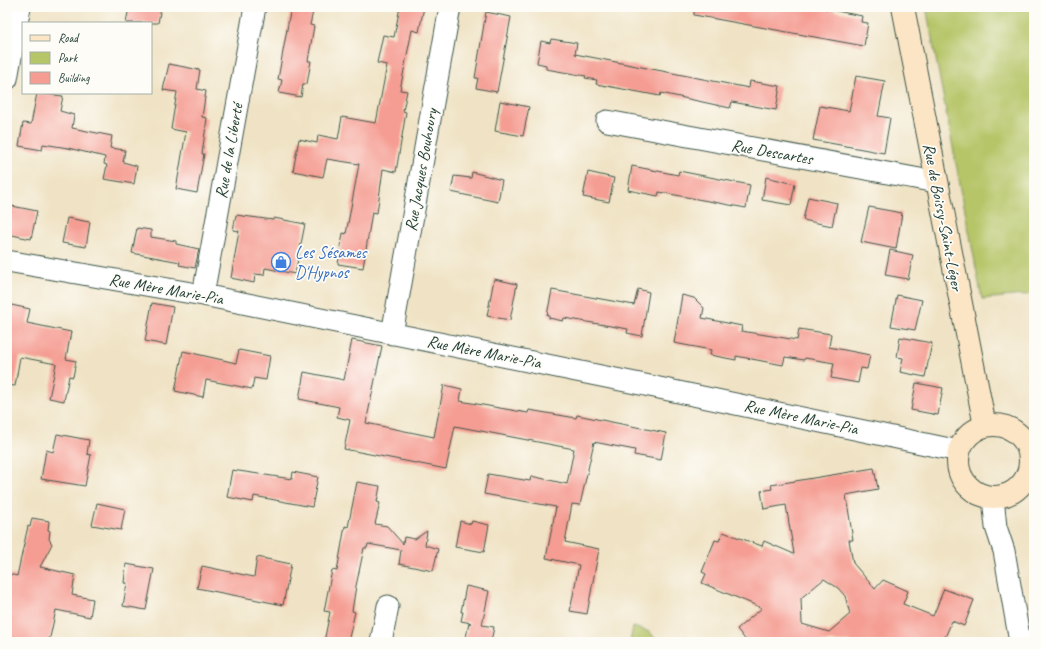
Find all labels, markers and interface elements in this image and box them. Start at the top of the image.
legend [22,22,152,94]
text: Road [58,30,80,46]
text: Park [58,50,79,66]
text: Building [58,70,90,86]
street label: Rue de la Liberté [210,100,248,200]
street label: Rue Jacques Bouhoury [400,106,442,233]
street label: Rue Descartes [730,135,815,170]
street label: Rue de Boissy-Saint-Léger [918,141,968,294]
place label: Les Sésames D'Hypnos [295,242,369,283]
shop icon: Les Sésames D'Hypnos [270,251,292,273]
street label: Rue Mère Marie-Pia [107,269,226,310]
street label: Rue Mère Marie-Pia [425,331,544,374]
street label: Rue Mère Marie-Pia [742,395,861,440]

